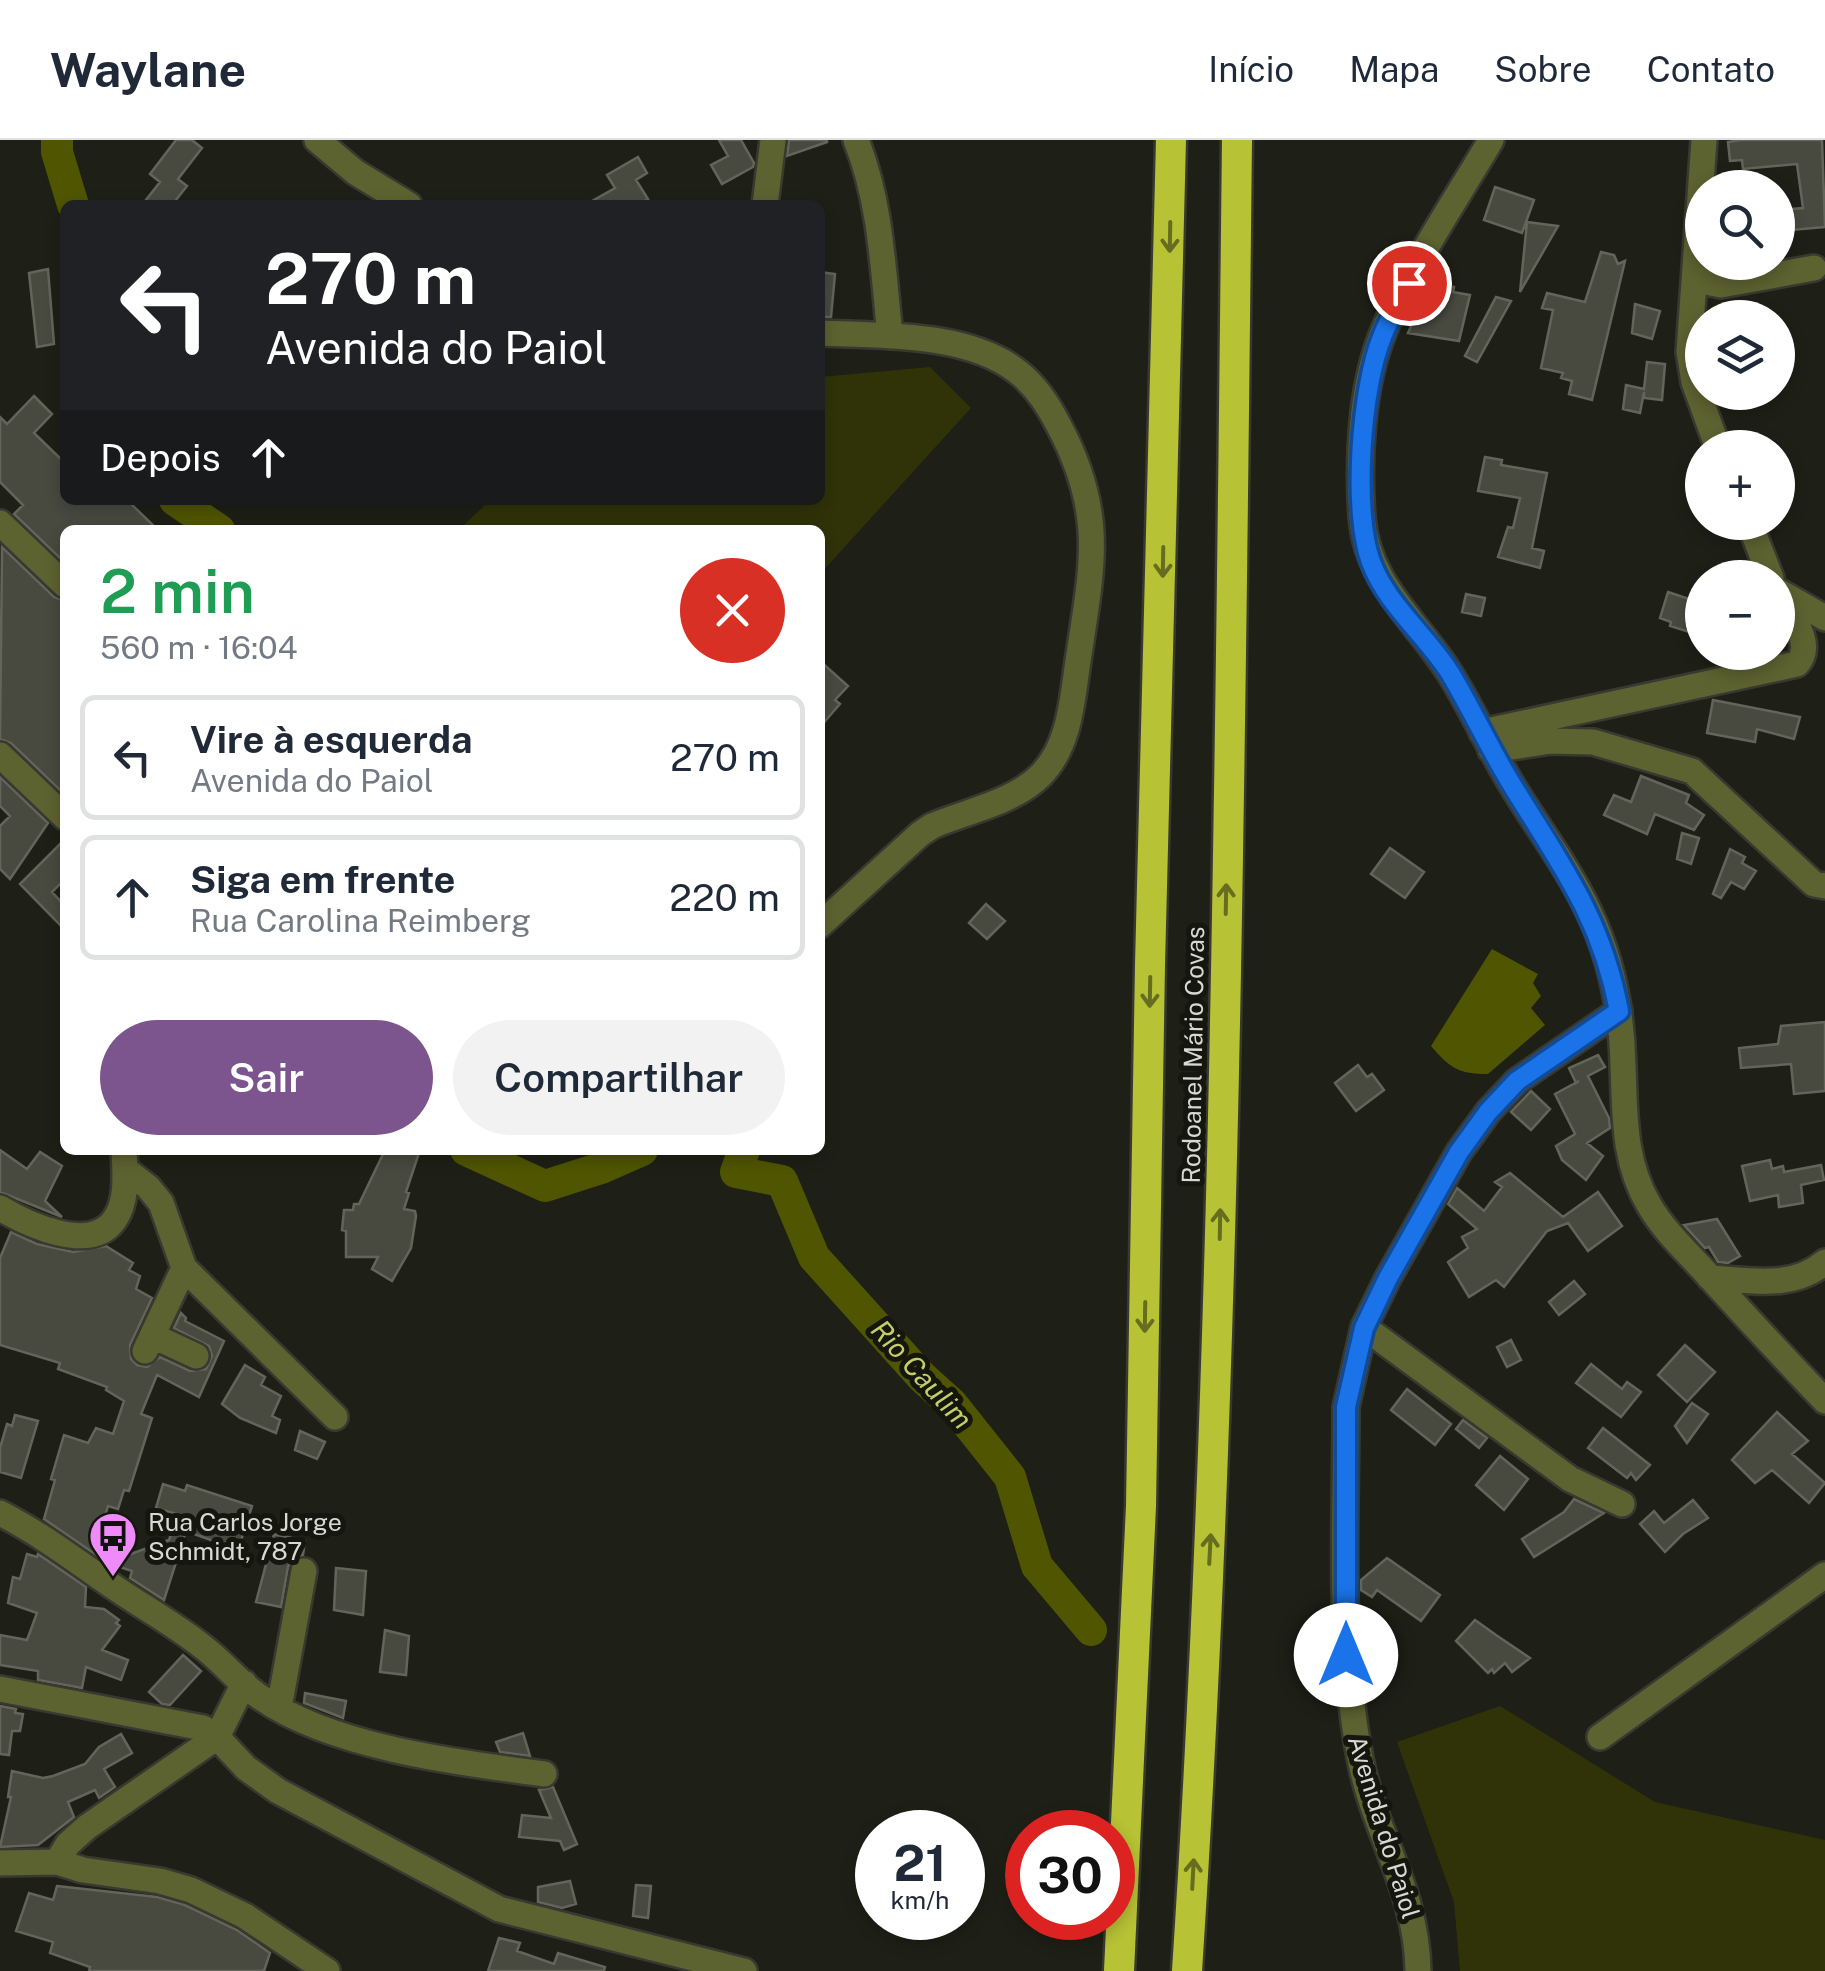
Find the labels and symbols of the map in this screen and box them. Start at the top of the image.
one-way arrow [1160,220,1180,253]
pin [1367,241,1452,326]
one-way arrow [1153,546,1172,578]
one-way arrow [1216,884,1235,916]
street label: Rodoanel Mário Covas [1176,926,1210,1184]
one-way arrow [1140,976,1160,1008]
one-way arrow [1210,1209,1230,1242]
one-way arrow [1136,1301,1155,1333]
water label: Rio Caulim [865,1313,979,1435]
place label: Rua Carlos Jorge Schmidt, 787 [148,1507,342,1566]
bus stop icon: Rua Carlos Jorge Schmidt, 787 [87,1510,139,1578]
one-way arrow [1200,1534,1219,1566]
position arrow [1294,1603,1398,1707]
street label: Avenida do Paiol [1342,1732,1426,1922]
speed limit sign: 30 [1005,1810,1135,1940]
one-way arrow [1184,1858,1203,1890]

